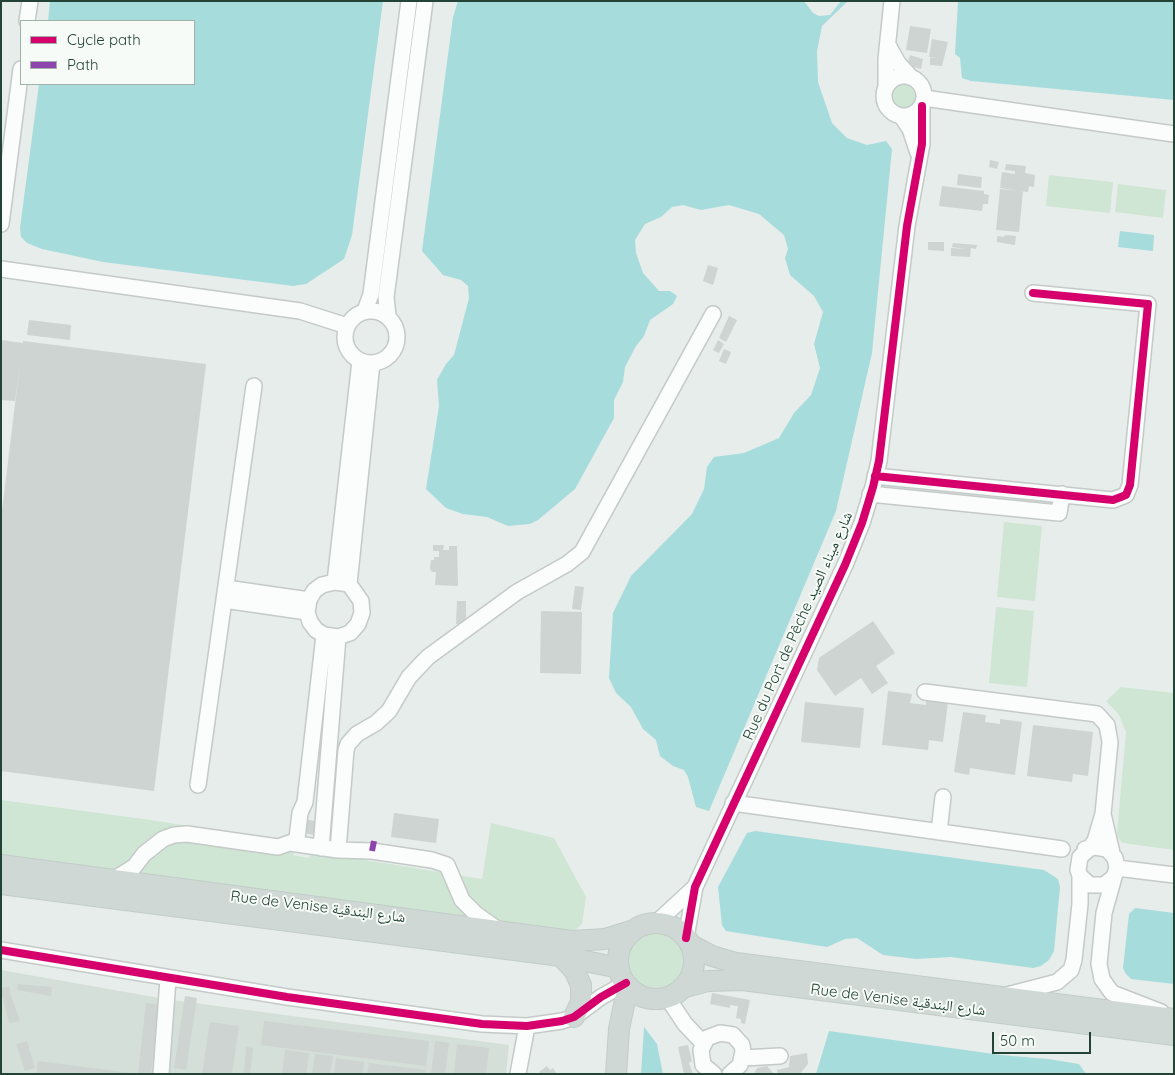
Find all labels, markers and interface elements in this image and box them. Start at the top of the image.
legend [20,20,195,85]
text: Cycle path [67,30,141,49]
text: Path [67,55,99,74]
street label: Rue du Port de Pêche شارع ميناء الصيد [739,509,857,743]
street label: Rue de Venise شارع البندقية [230,887,406,927]
street label: Rue de Venise شارع البندقية [810,980,986,1020]
scale bar [995,1022,1094,1054]
text: 50 m [1000,1031,1035,1050]

